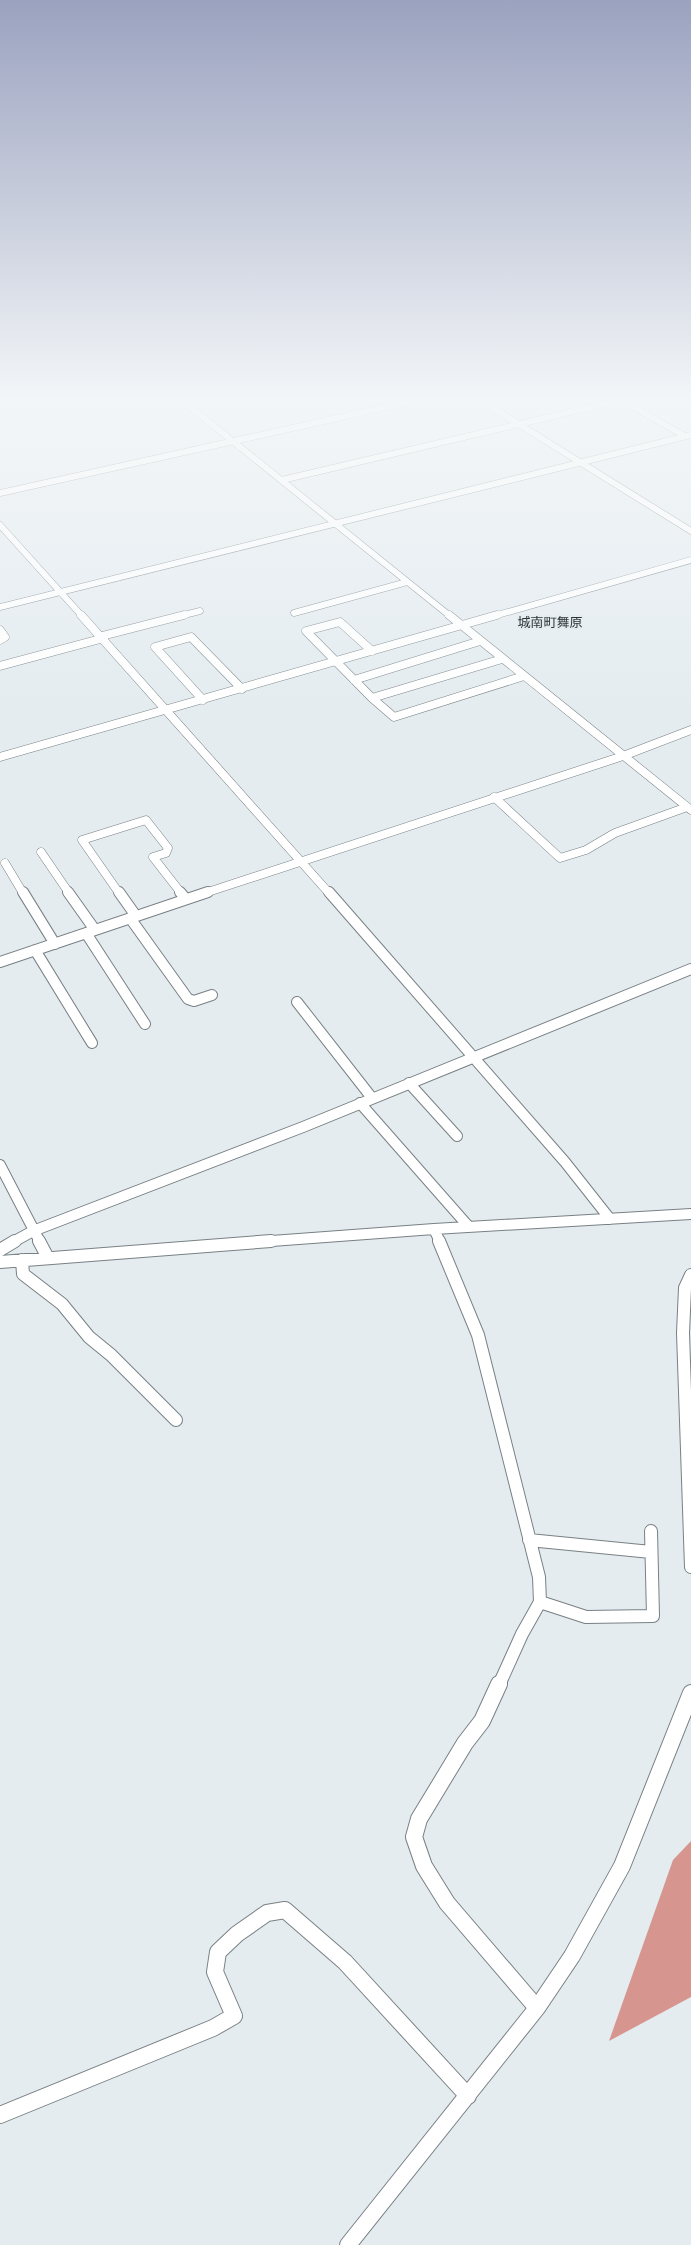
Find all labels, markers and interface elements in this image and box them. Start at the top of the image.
district label: 城南町舞原 [517,615,583,630]

